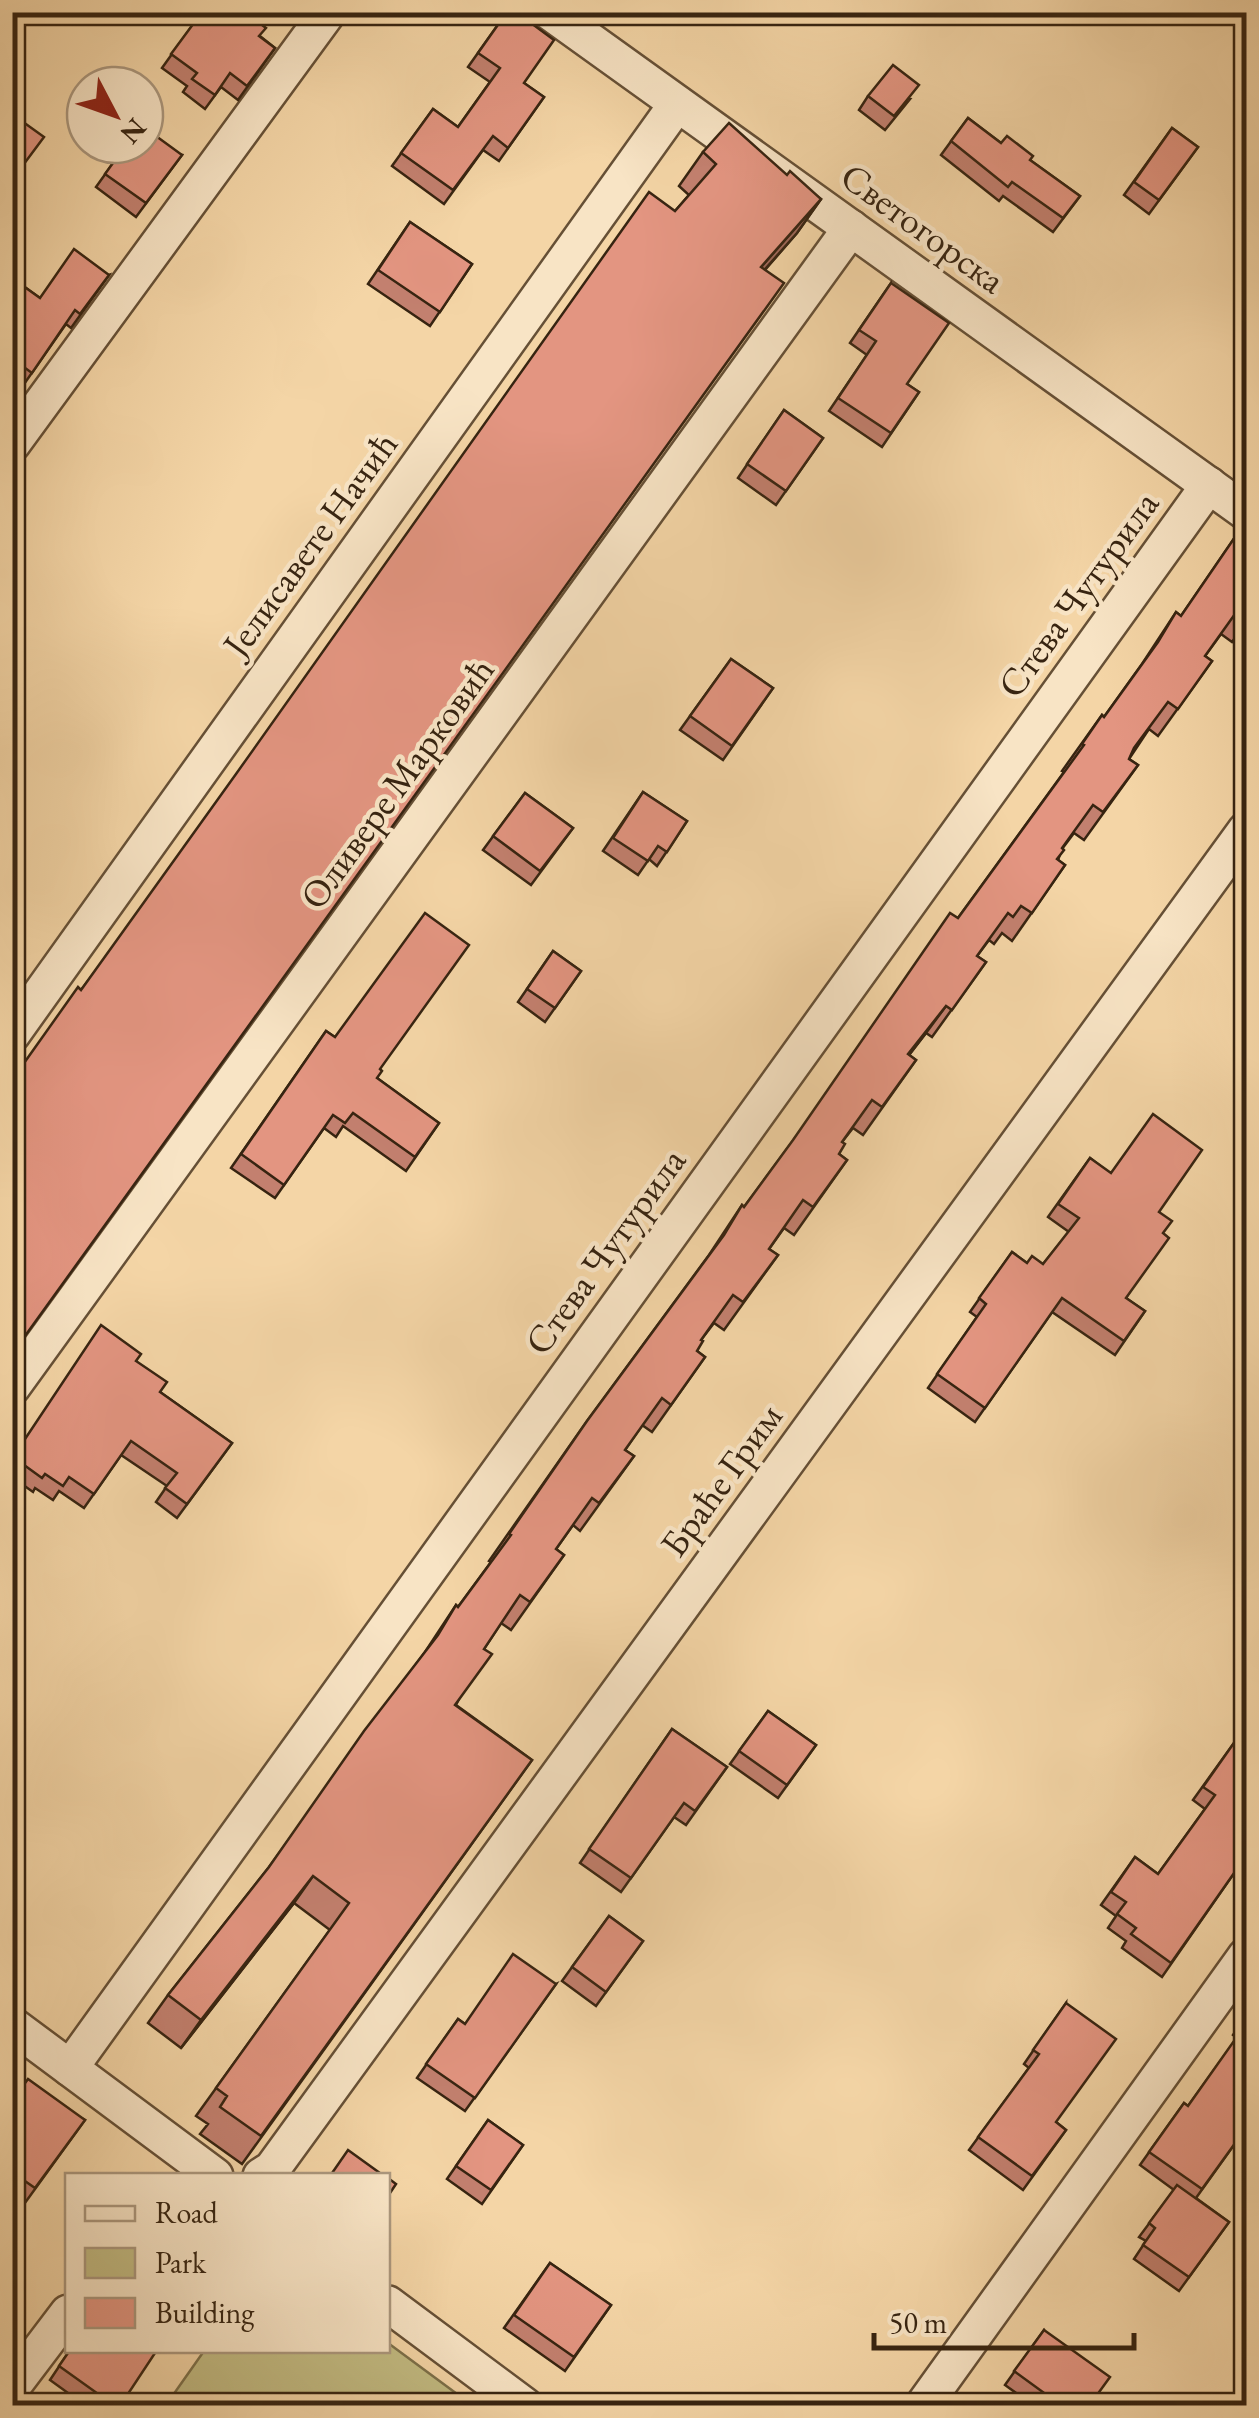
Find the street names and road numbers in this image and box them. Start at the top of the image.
street label: Светогорска [831,151,1016,304]
street label: Јелисавете Начић [210,421,408,669]
street label: Стева Чутурила [986,480,1170,707]
street label: Оливере Марковић [289,647,505,918]
street label: Стева Чутурила [513,1137,697,1364]
street label: Браће Грим [648,1393,793,1566]

